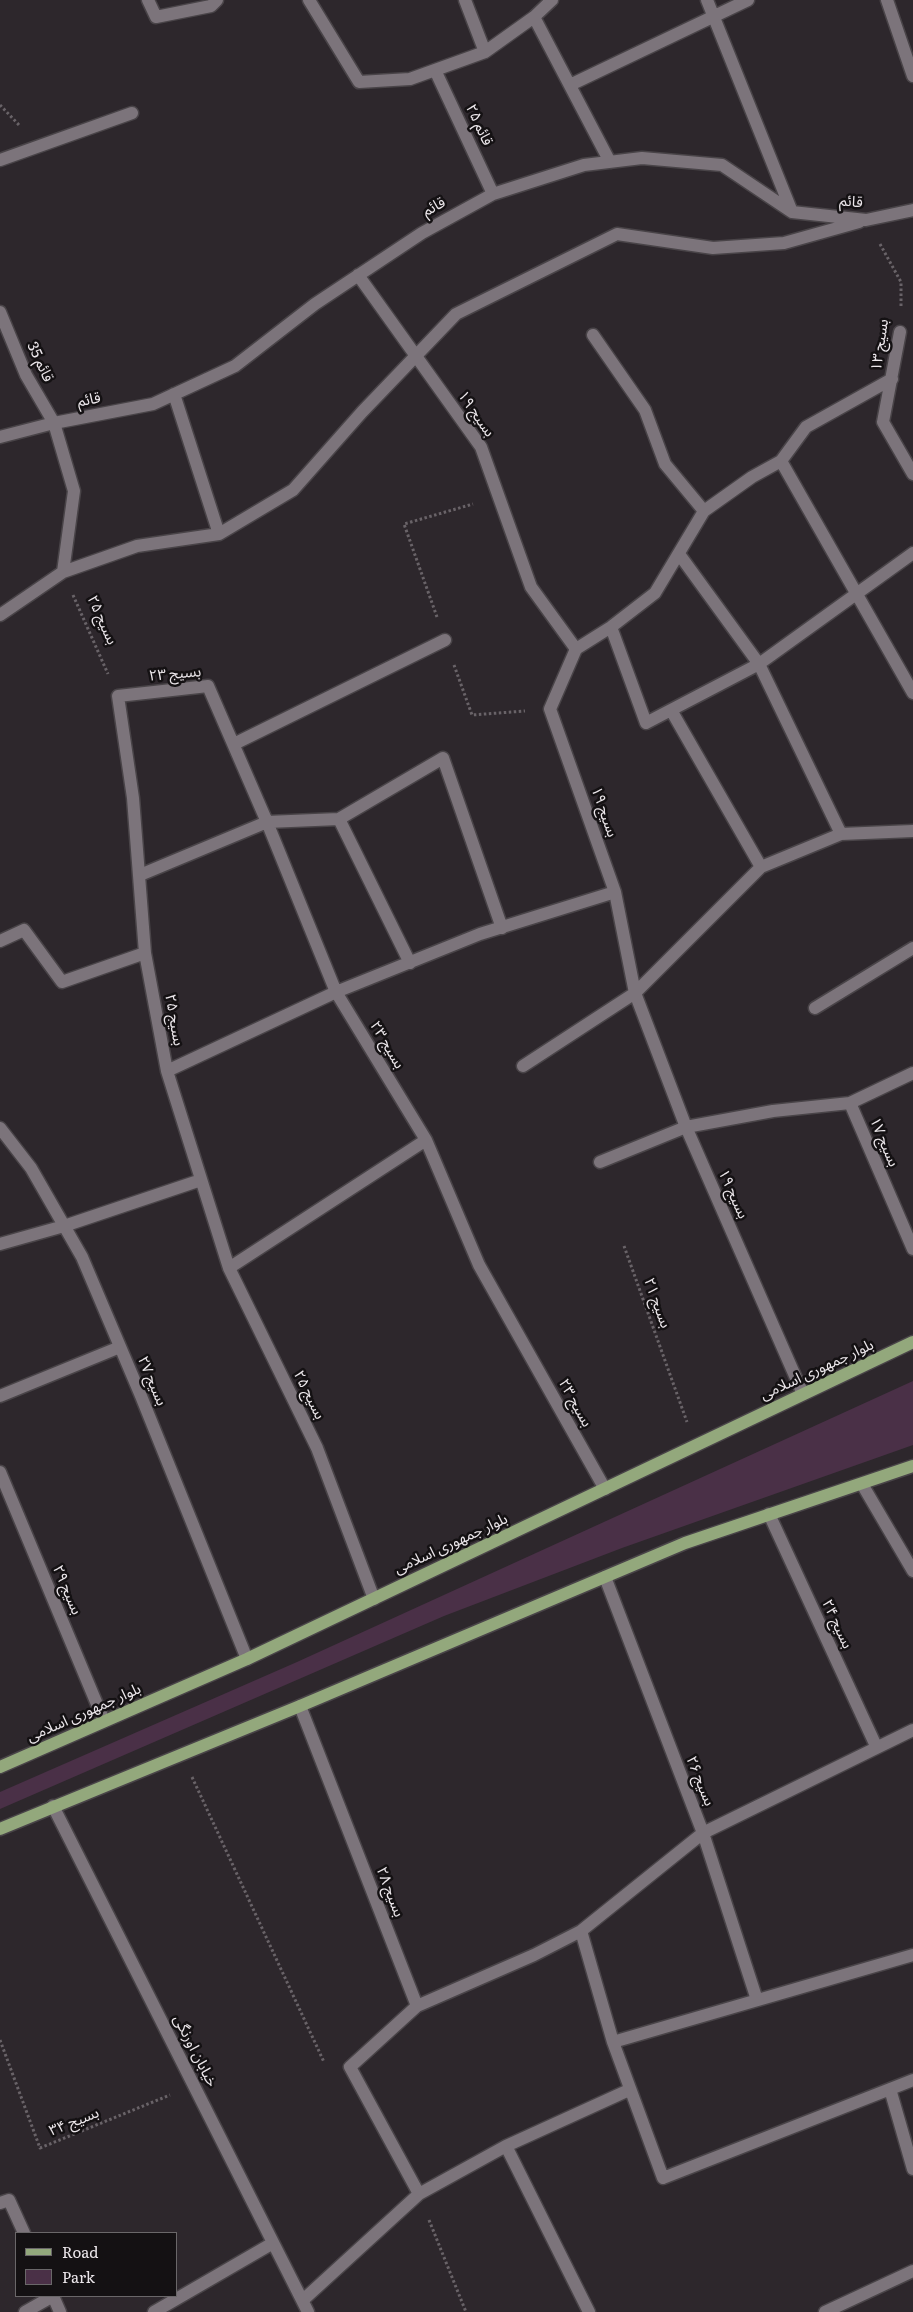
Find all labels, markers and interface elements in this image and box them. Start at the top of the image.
street label: قائم ۲۵ [462,101,496,149]
street label: قائم [838,192,864,212]
street label: قائم [419,194,449,220]
street label: بسیج ۱۳ [867,318,893,372]
street label: قائم 35 [23,339,57,385]
street label: بسیج ۱۹ [454,387,498,441]
street label: قائم [76,389,102,411]
street label: بسیج ۲۵ [83,592,121,648]
street label: بسیج ۲۳ [148,663,202,685]
street label: بسیج ۱۹ [587,784,621,840]
street label: بسیج ۲۵ [161,993,187,1047]
street label: بسیج ۲۳ [366,1018,408,1072]
street label: بسیج ۱۷ [866,1114,902,1170]
street label: بسیج ۱۹ [714,1166,752,1222]
street label: بسیج ۲۱ [640,1275,674,1331]
street label: بلوار جمهوری اسلامی [757,1336,877,1404]
street label: بسیج ۲۷ [134,1353,170,1409]
street label: بسیج ۲۵ [289,1368,329,1422]
street label: بسیج ۲۳ [554,1376,596,1430]
street label: بلوار جمهوری اسلامی [391,1510,511,1578]
street label: بسیج ۲۹ [49,1562,85,1618]
street label: بسیج ۲۴ [818,1597,856,1651]
street label: بلوار جمهوری اسلامی [24,1680,144,1746]
street label: بسیج ۲۶ [682,1753,718,1809]
street label: بسیج ۲۸ [372,1864,408,1920]
street label: خیابان اورنگی [169,2012,221,2090]
street label: بسیج ۳۴ [46,2104,102,2140]
legend [15,2232,178,2297]
text: Road [62,2240,98,2263]
text: Park [62,2265,95,2288]

